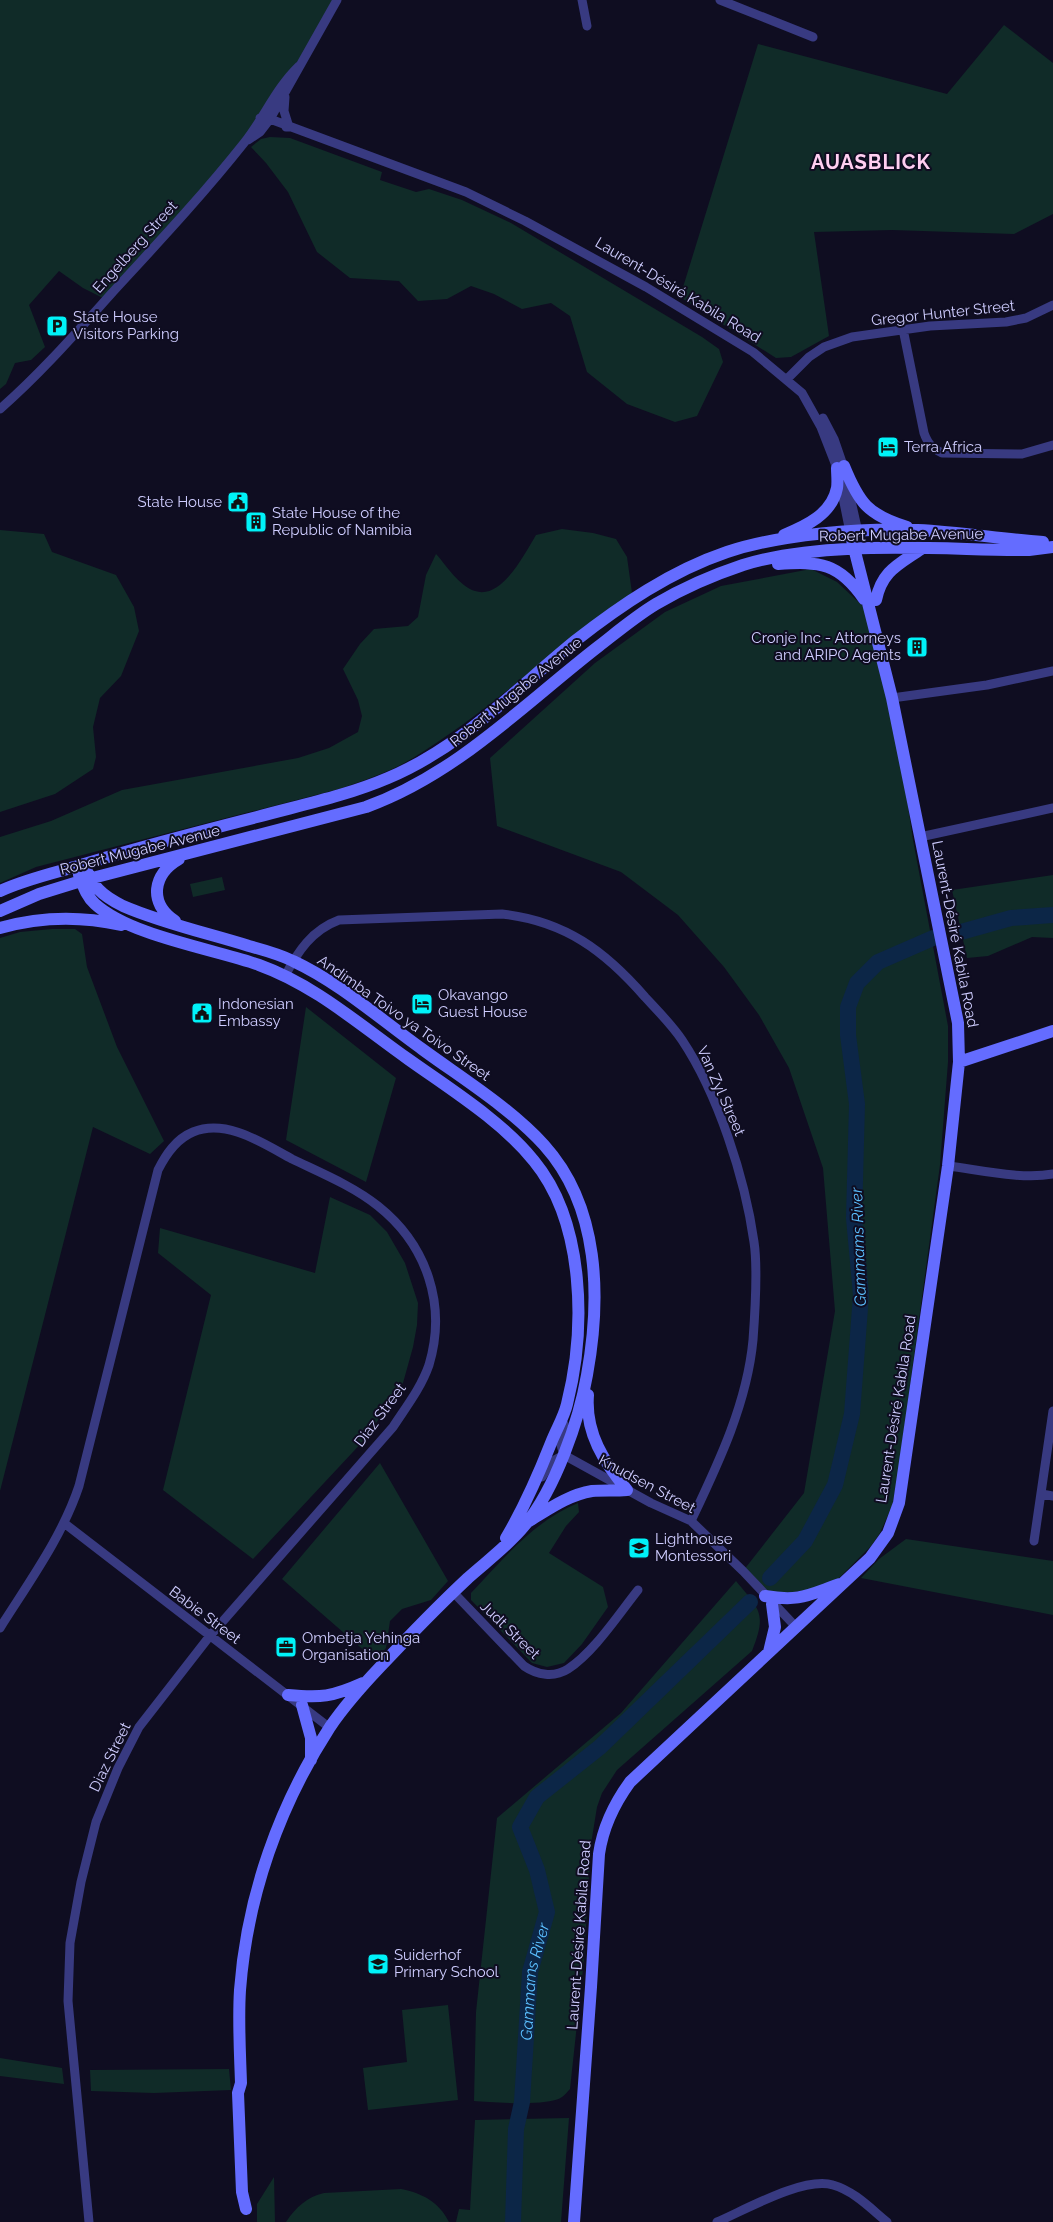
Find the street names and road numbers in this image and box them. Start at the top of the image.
street label: Engelberg Street [89,197,181,297]
street label: Laurent-Désiré Kabila Road [592,233,764,347]
street label: Gregor Hunter Street [870,297,1016,329]
street label: Robert Mugabe Avenue [819,525,983,545]
street label: Robert Mugabe Avenue [447,633,586,751]
street label: Robert Mugabe Avenue [58,821,222,879]
street label: Laurent-Désiré Kabila Road [928,839,982,1029]
street label: Andimba Toivo ya Toivo Street [314,951,494,1085]
street label: Van Zyl Street [693,1043,749,1139]
street label: Laurent-Désiré Kabila Road [872,1314,920,1504]
street label: Diaz Street [350,1380,410,1450]
street label: Knudsen Street [596,1451,698,1517]
street label: Babie Street [166,1582,244,1648]
street label: Judt Street [476,1597,544,1663]
street label: Diaz Street [85,1719,135,1795]
street label: Laurent-Désiré Kabila Road [563,1840,595,2030]

